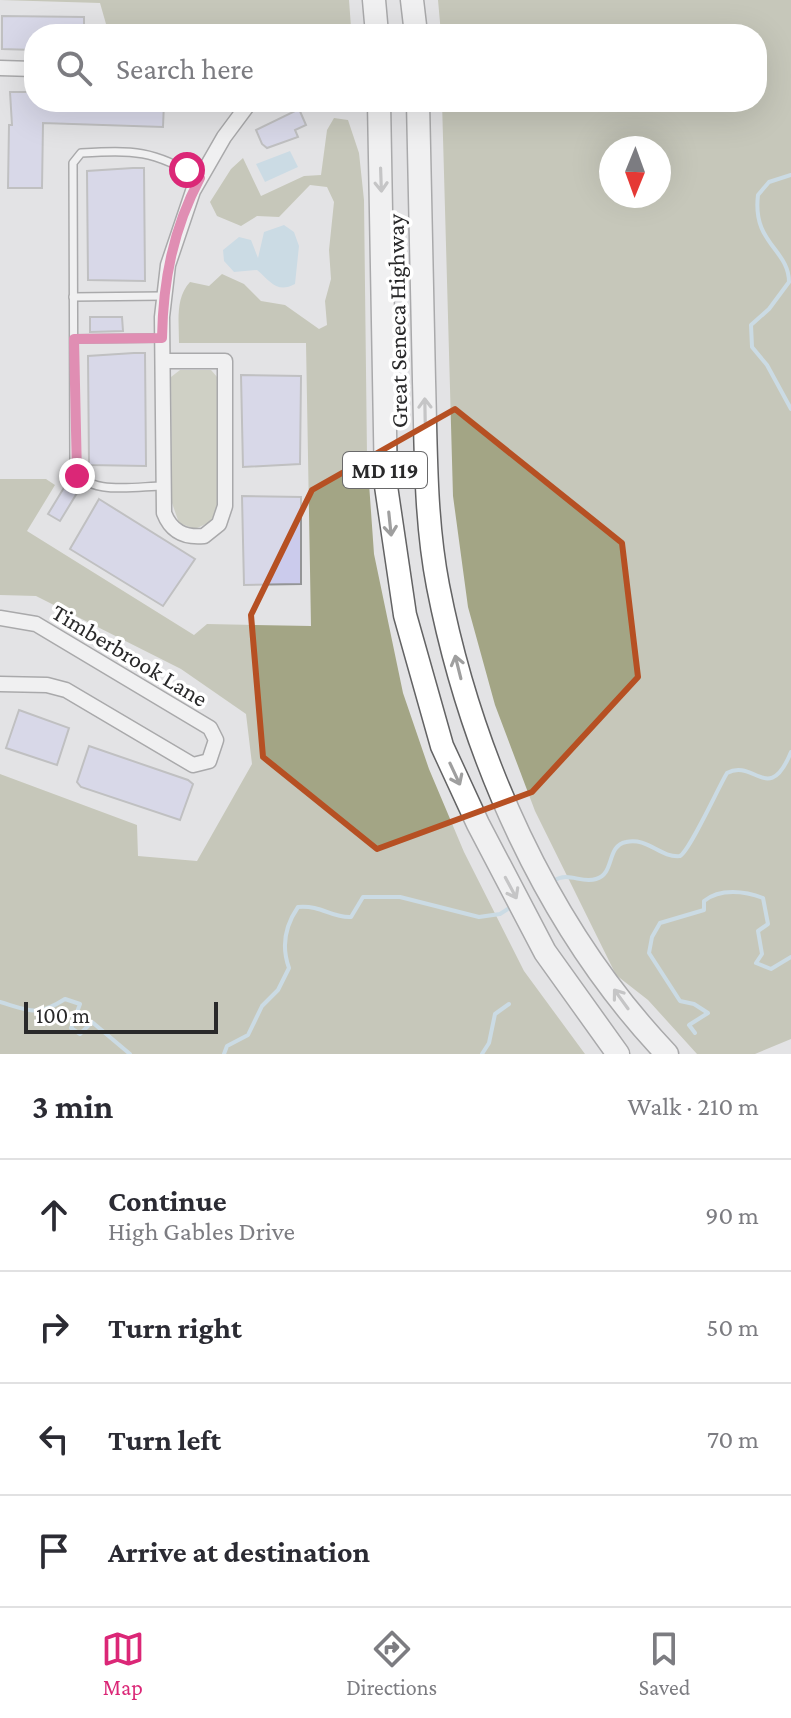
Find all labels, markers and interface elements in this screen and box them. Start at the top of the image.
search box [24,24,767,112]
icon: search [52,46,96,90]
text: Search here [116,52,254,85]
north arrow [599,136,671,208]
route start [169,152,205,188]
one-way arrow [374,166,389,193]
street label: Great Seneca Highway [382,213,412,428]
one-way arrow [417,397,433,424]
road number: MD 119 [343,452,427,488]
route end [59,458,95,494]
one-way arrow [383,511,398,536]
street label: Timberbrook Lane [47,598,213,712]
one-way arrow [449,654,464,680]
one-way arrow [448,762,463,786]
one-way arrow [504,876,520,899]
one-way arrow [613,988,629,1010]
scale bar [24,998,218,1034]
text: 100 m [36,1003,90,1028]
text: 3 min [32,1088,113,1125]
text: Walk · 210 m [628,1092,759,1121]
text: Continue [108,1184,227,1217]
icon: ahead [32,1193,76,1237]
text: 90 m [705,1201,759,1230]
text: High Gables Drive [108,1217,295,1246]
icon: right [32,1305,76,1349]
text: Turn right [108,1311,242,1344]
text: 50 m [706,1313,759,1342]
icon: left [32,1417,76,1461]
text: Turn left [108,1423,221,1456]
text: 70 m [707,1425,759,1454]
icon: arrive [32,1529,76,1573]
text: Arrive at destination [108,1535,370,1568]
tab: Map [101,1627,145,1700]
tab: Directions [346,1627,437,1700]
tab: Saved [639,1627,690,1700]

